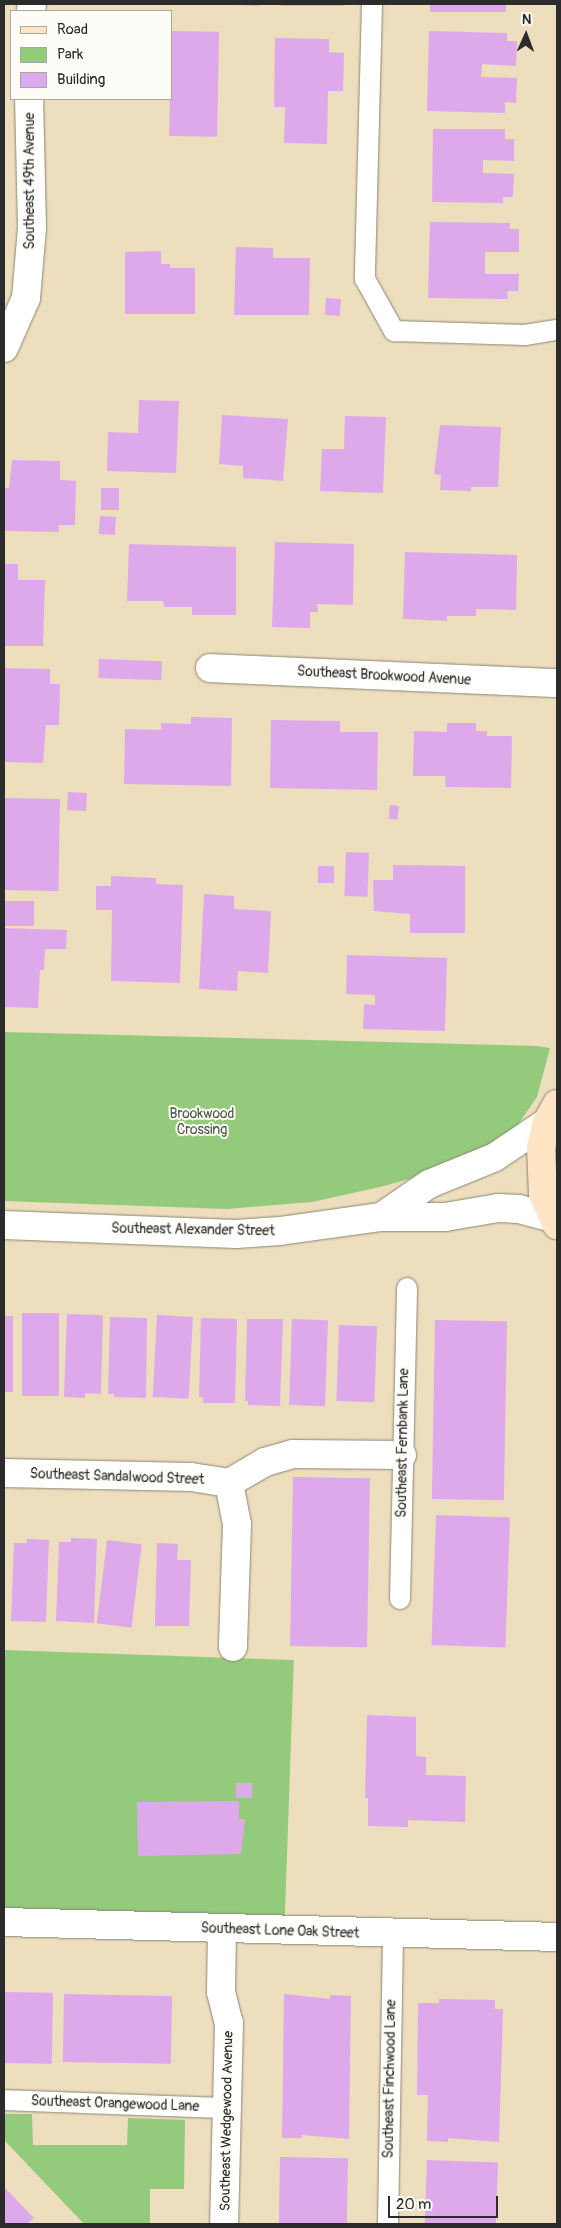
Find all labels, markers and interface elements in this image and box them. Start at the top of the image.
legend [10,10,172,100]
north arrow [501,10,551,60]
text: N [522,11,532,28]
text: Road [57,20,88,39]
text: Park [57,45,83,64]
text: Building [57,70,105,89]
street label: Southeast 49th Avenue [22,113,38,249]
street label: Southeast Brookwood Avenue [297,663,471,689]
park label: Brookwood Crossing [170,1106,234,1138]
street label: Southeast Alexander Street [111,1220,275,1240]
street label: Southeast Fernbank Lane [393,1368,413,1518]
street label: Southeast Sandalwood Street [29,1466,205,1488]
street label: Southeast Lone Oak Street [200,1920,360,1942]
street label: Southeast Finchwood Lane [380,1999,400,2159]
street label: Southeast Wedgewood Avenue [217,2031,237,2211]
street label: Southeast Orangewood Lane [31,2093,199,2115]
scale bar [391,2186,501,2218]
text: 20 m [396,2195,431,2214]

